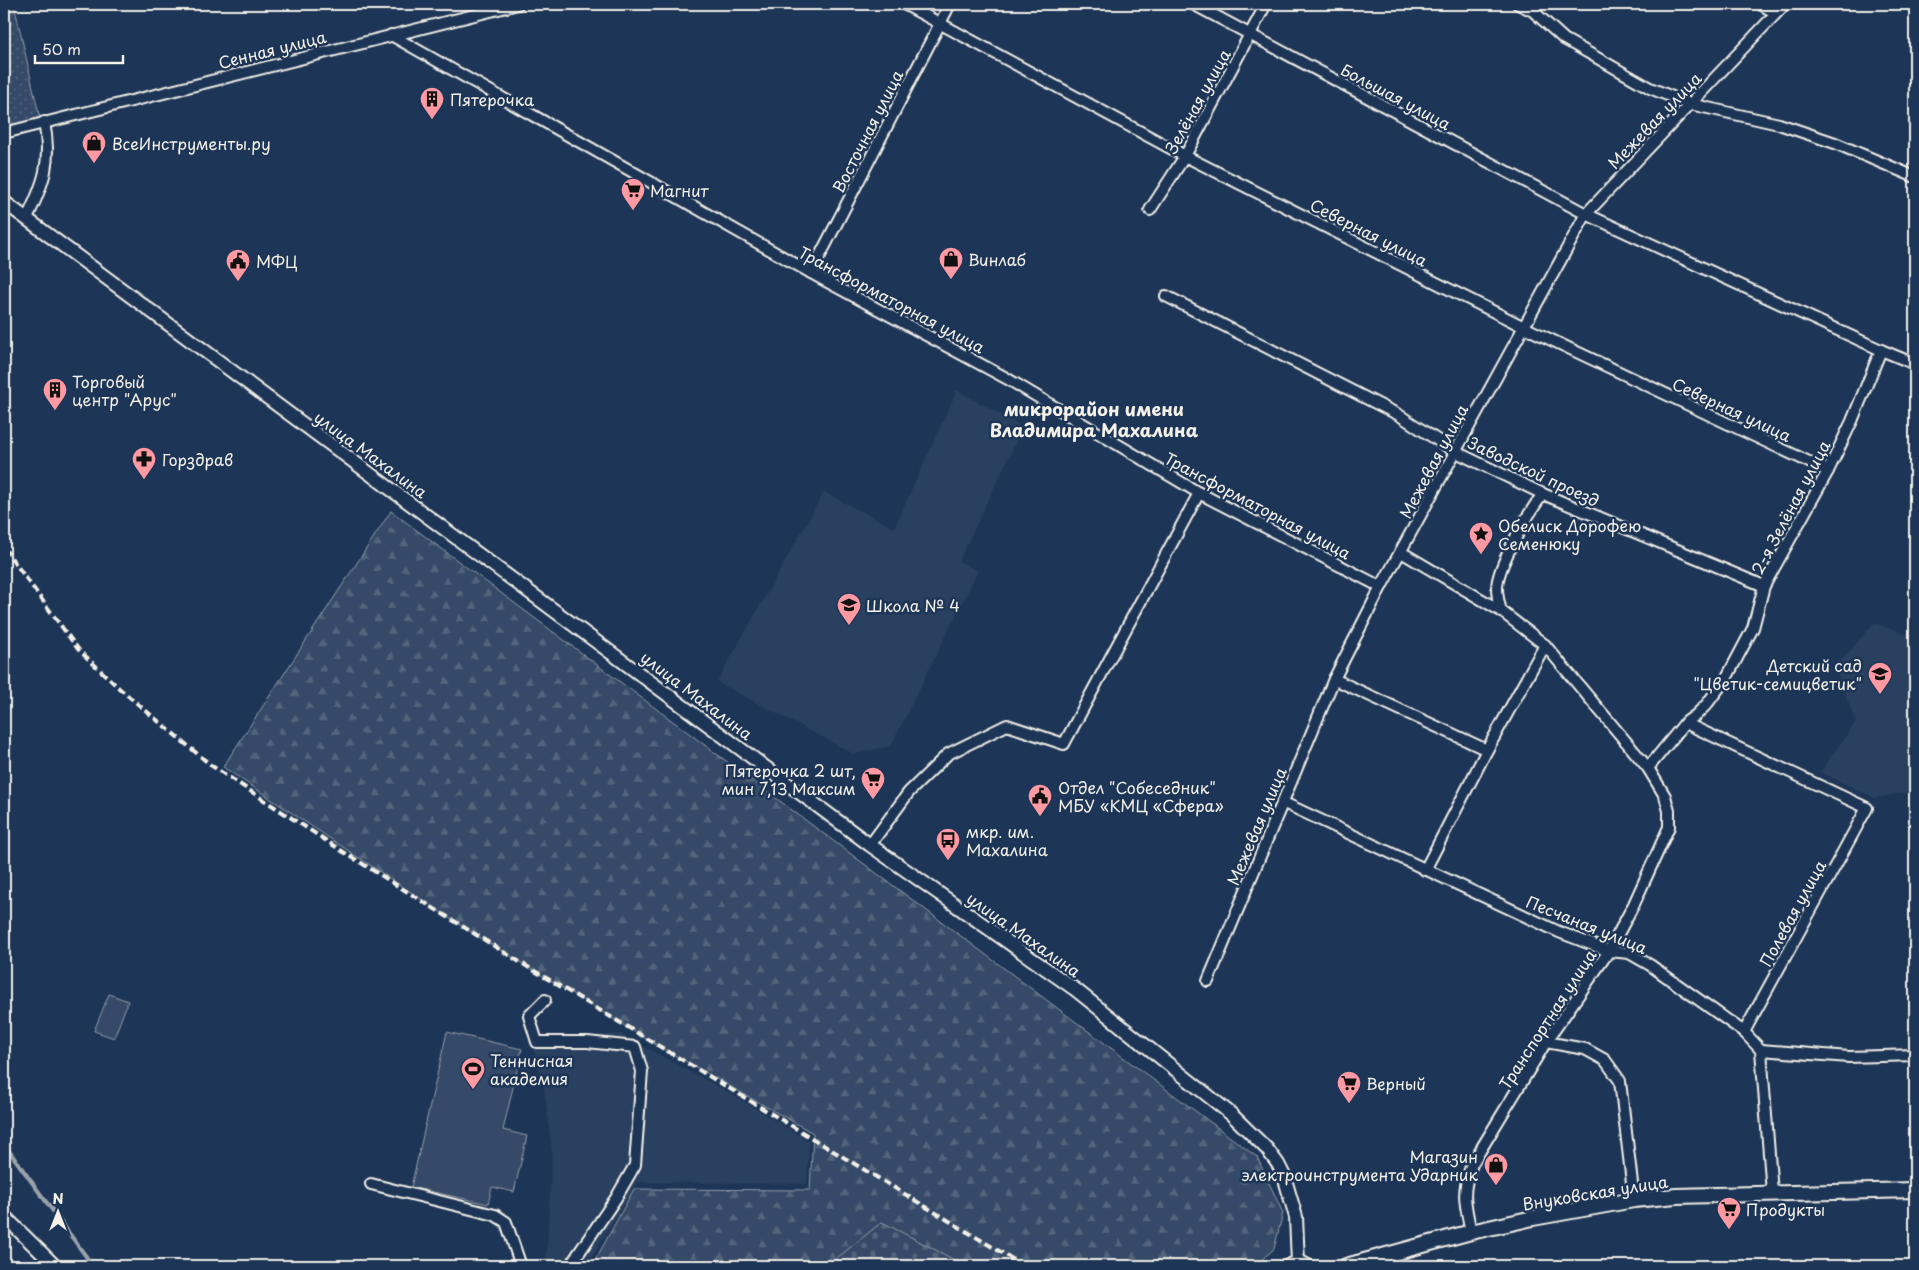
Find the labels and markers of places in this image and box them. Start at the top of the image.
building icon: Пятерочка [419,86,445,120]
place label: Пятерочка [450,87,534,111]
shop icon: ВсеИнструменты.ру [81,130,107,164]
place label: ВсеИнструменты.ру [112,131,271,155]
supermarket icon: Магнит [620,177,646,211]
place label: Магнит [650,178,710,202]
shop icon: Винлаб [938,246,964,280]
place label: Винлаб [968,247,1026,271]
public building icon: МФЦ [225,248,251,282]
place label: МФЦ [256,249,298,273]
place label: Торговый центр "Арус" [72,369,177,411]
building icon: Торговый центр "Арус" [42,377,68,411]
pharmacy icon: Горздрав [131,446,157,480]
place label: Горздрав [162,447,233,471]
place label: Обелиск Дорофею Семенюку [1498,513,1641,555]
place icon: Обелиск Дорофею Семенюку [1468,521,1494,555]
school or university icon: Школа № 4 [836,592,862,626]
place label: Школа № 4 [866,593,960,617]
place label: Детский сад "Цветик-семицветик" [1693,653,1862,695]
school or university icon: Детский сад "Цветик-семицветик" [1867,661,1893,695]
place label: Пятерочка 2 шт, мин 7,13 Максим [722,758,856,800]
supermarket icon: Пятерочка 2 шт, мин 7,13 Максим [860,766,886,800]
place label: Отдел "Собеседник" МБУ «КМЦ «Сфера» [1058,775,1224,817]
public building icon: Отдел "Собеседник" МБУ «КМЦ «Сфера» [1027,783,1053,817]
place label: мкр. им. Махалина [966,819,1048,861]
bus stop icon: мкр. им. Махалина [935,827,961,861]
place label: Теннисная академия [490,1048,573,1090]
sports icon: Теннисная академия [460,1056,486,1090]
supermarket icon: Верный [1336,1070,1362,1104]
place label: Верный [1366,1071,1426,1095]
place label: Магазин электроинструмента Ударник [1242,1144,1478,1186]
shop icon: Магазин электроинструмента Ударник [1483,1152,1509,1186]
supermarket icon: Продукты [1716,1196,1742,1230]
place label: Продукты [1746,1197,1825,1221]

